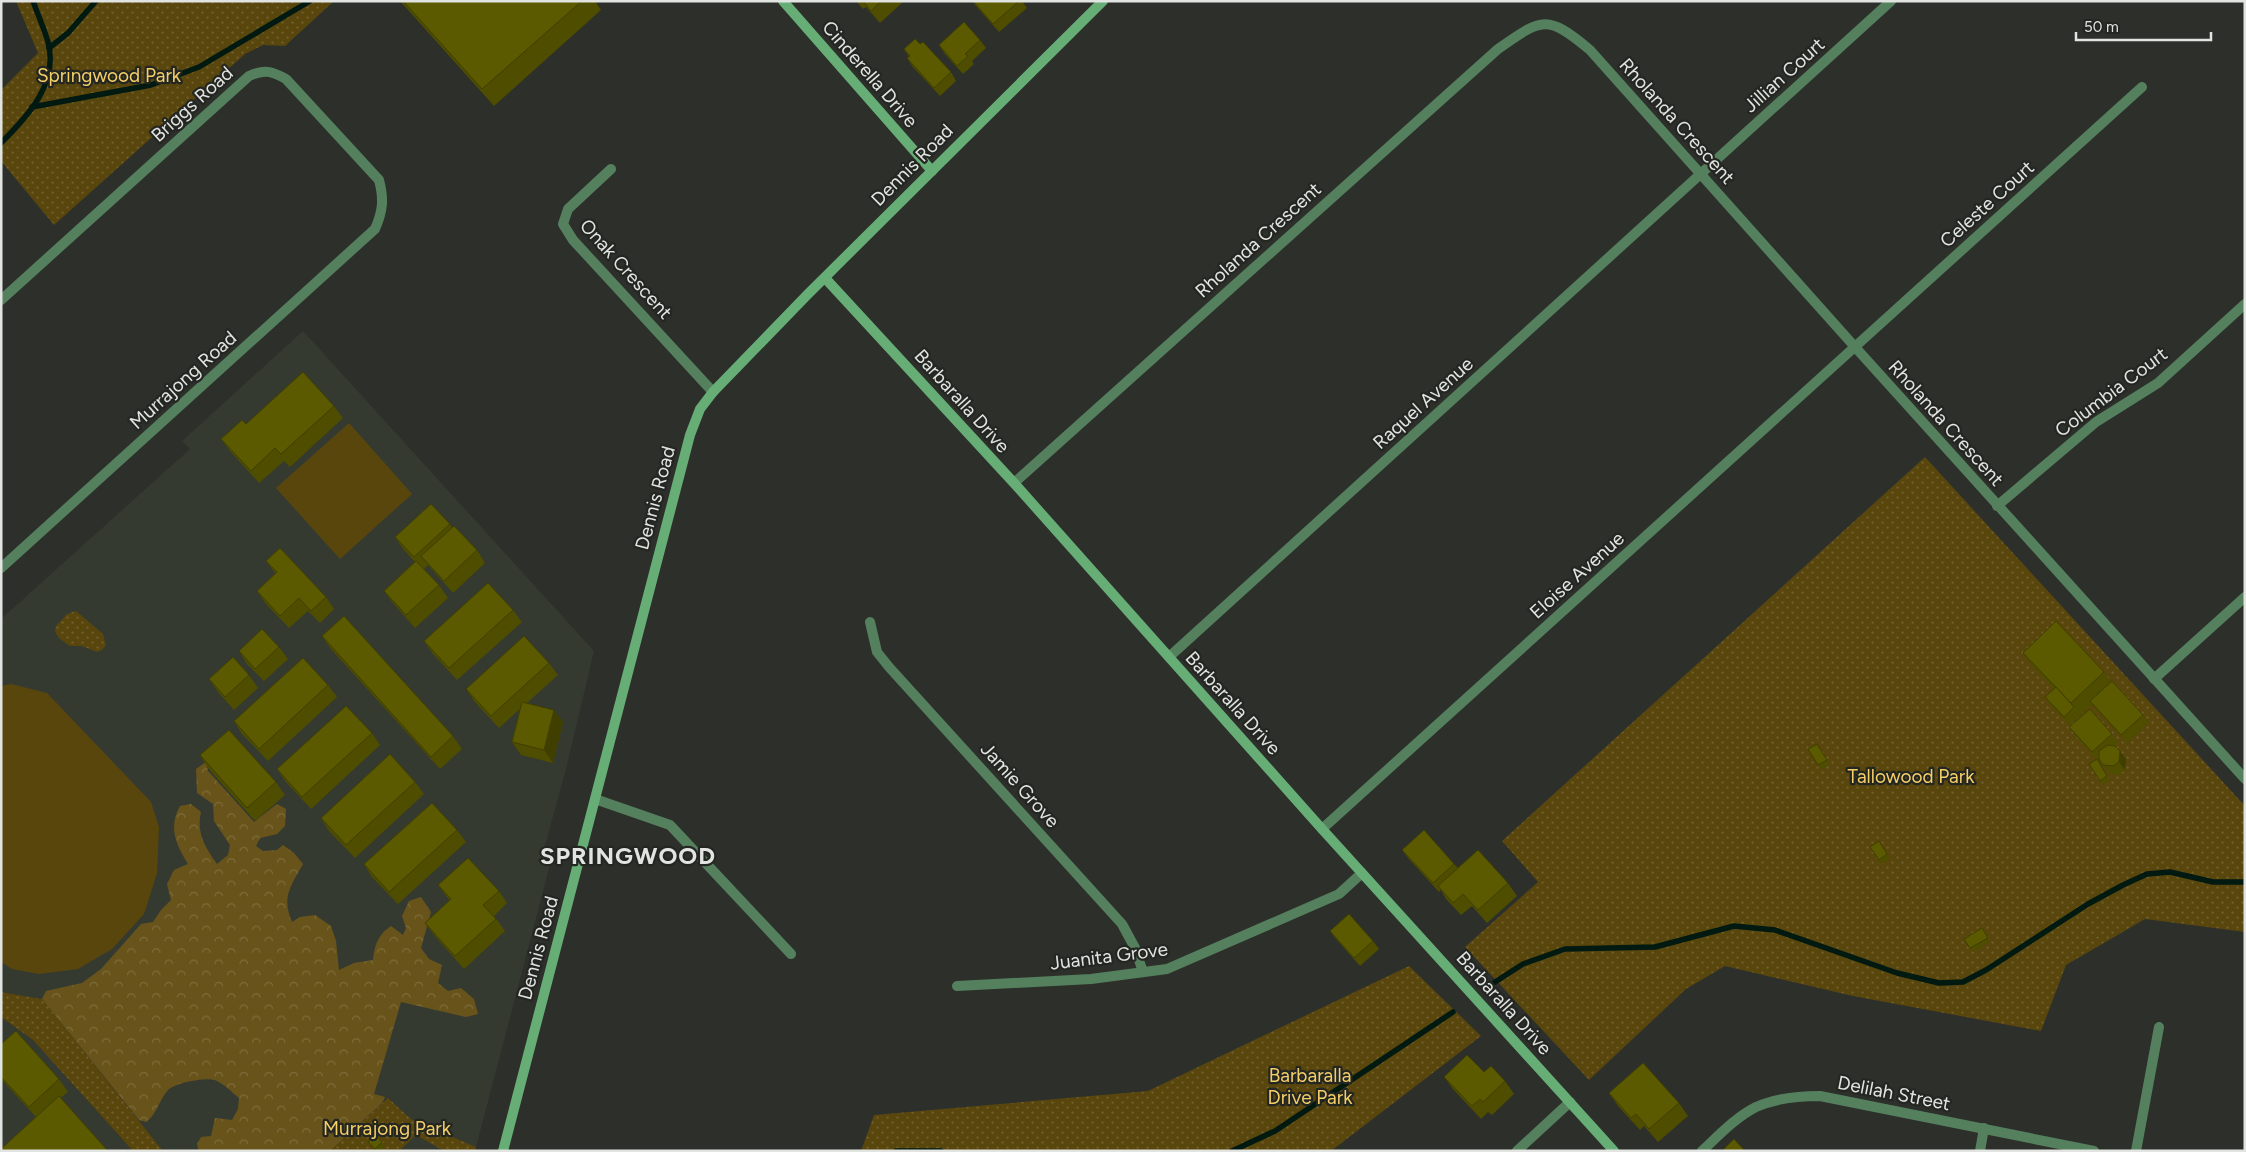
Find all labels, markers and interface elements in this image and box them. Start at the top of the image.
scale bar [2076,10,2211,42]
street label: Cinderella Drive [817,16,923,132]
text: 50 m [2084,18,2119,36]
street label: Jillian Court [1739,33,1829,117]
street label: Rholanda Crescent [1614,53,1740,189]
street label: Briggs Road [146,61,238,147]
park label: Springwood Park [37,64,182,87]
street label: Dennis Road [866,119,958,211]
street label: Celeste Court [1935,156,2039,252]
street label: Rholanda Crescent [1190,177,1326,303]
street label: Onak Crescent [575,214,677,324]
street label: Murrajong Road [125,326,241,434]
street label: Columbia Court [2050,342,2172,442]
street label: Barbaralla Drive [910,345,1014,457]
street label: Raquel Avenue [1368,352,1478,454]
street label: Rholanda Crescent [1883,355,2009,491]
street label: Dennis Road [630,444,680,552]
street label: Eloise Avenue [1525,527,1629,623]
street label: Barbaralla Drive [1181,647,1285,759]
street label: Jamie Grove [976,738,1064,832]
park label: Tallowood Park [1848,765,1975,788]
district label: SPRINGWOOD [540,841,716,870]
street label: Dennis Road [513,894,563,1002]
street label: Juanita Grove [1049,937,1169,975]
street label: Barbaralla Drive [1452,947,1556,1059]
park label: Barbaralla Drive Park [1268,1064,1353,1109]
street label: Delilah Street [1836,1071,1952,1115]
park label: Murrajong Park [323,1117,452,1140]

